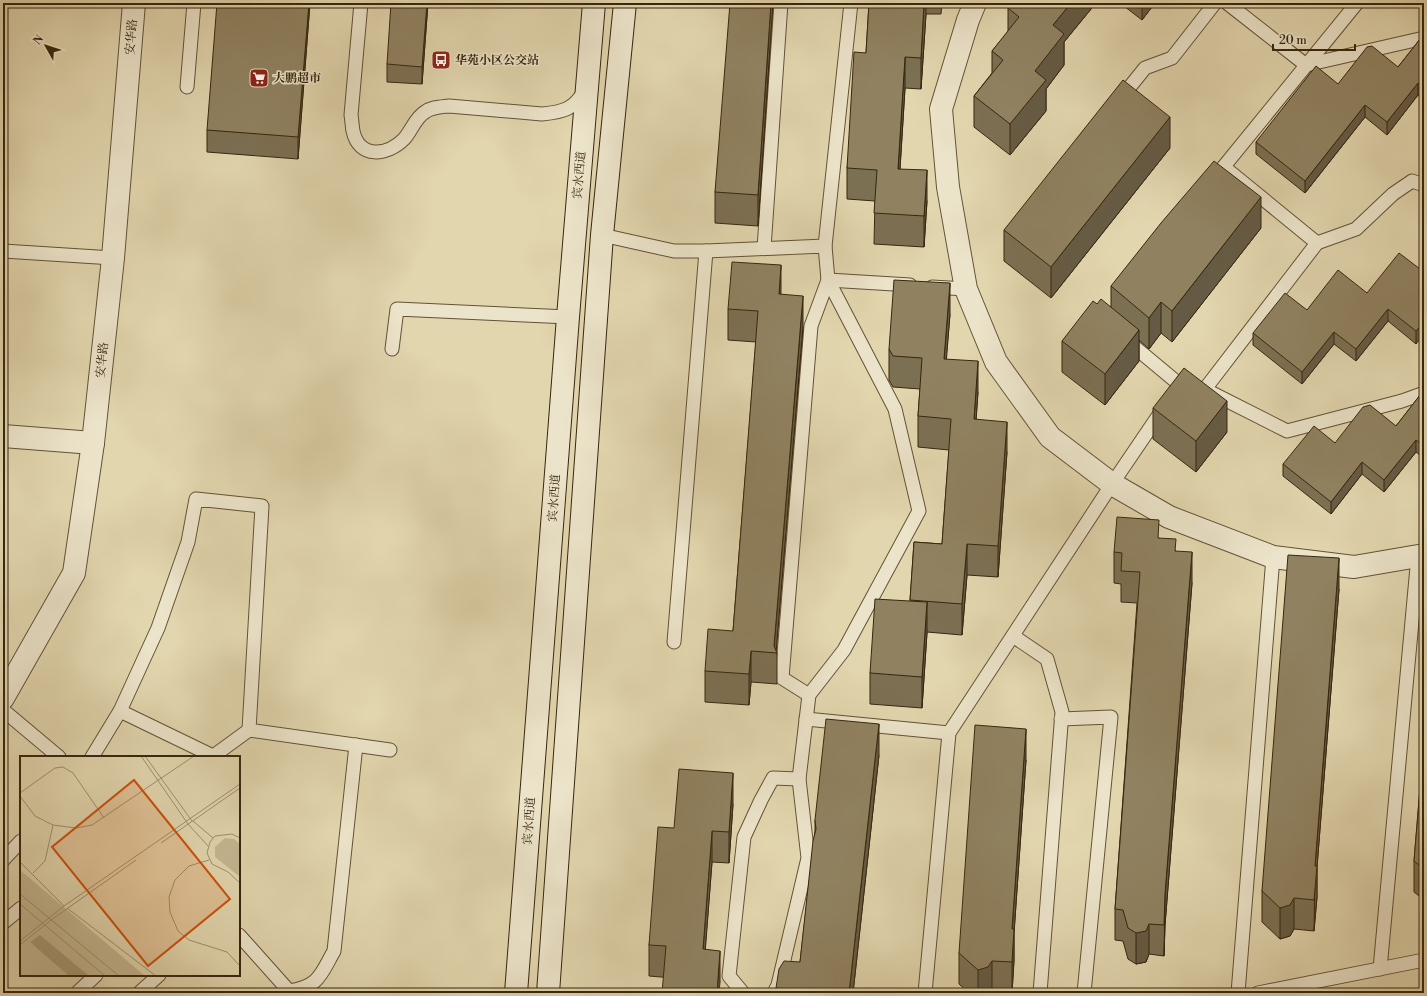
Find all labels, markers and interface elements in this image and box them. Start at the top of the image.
street label: 安华路 [122,18,141,56]
north arrow [26,26,66,66]
scale bar [1273,26,1355,52]
text: N [31,32,47,48]
text: 20 m [1279,33,1307,48]
bus stop icon: 华苑小区公交站 [430,49,452,71]
place label: 华苑小区公交站 [455,53,539,68]
supermarket icon: 大鹏超市 [248,67,270,89]
place label: 大鹏超市 [273,71,321,86]
street label: 宾水西道 [570,150,589,200]
street label: 安华路 [93,341,112,379]
street label: 宾水西道 [545,474,564,523]
inset map [20,756,240,976]
street label: 宾水西道 [520,797,539,846]

